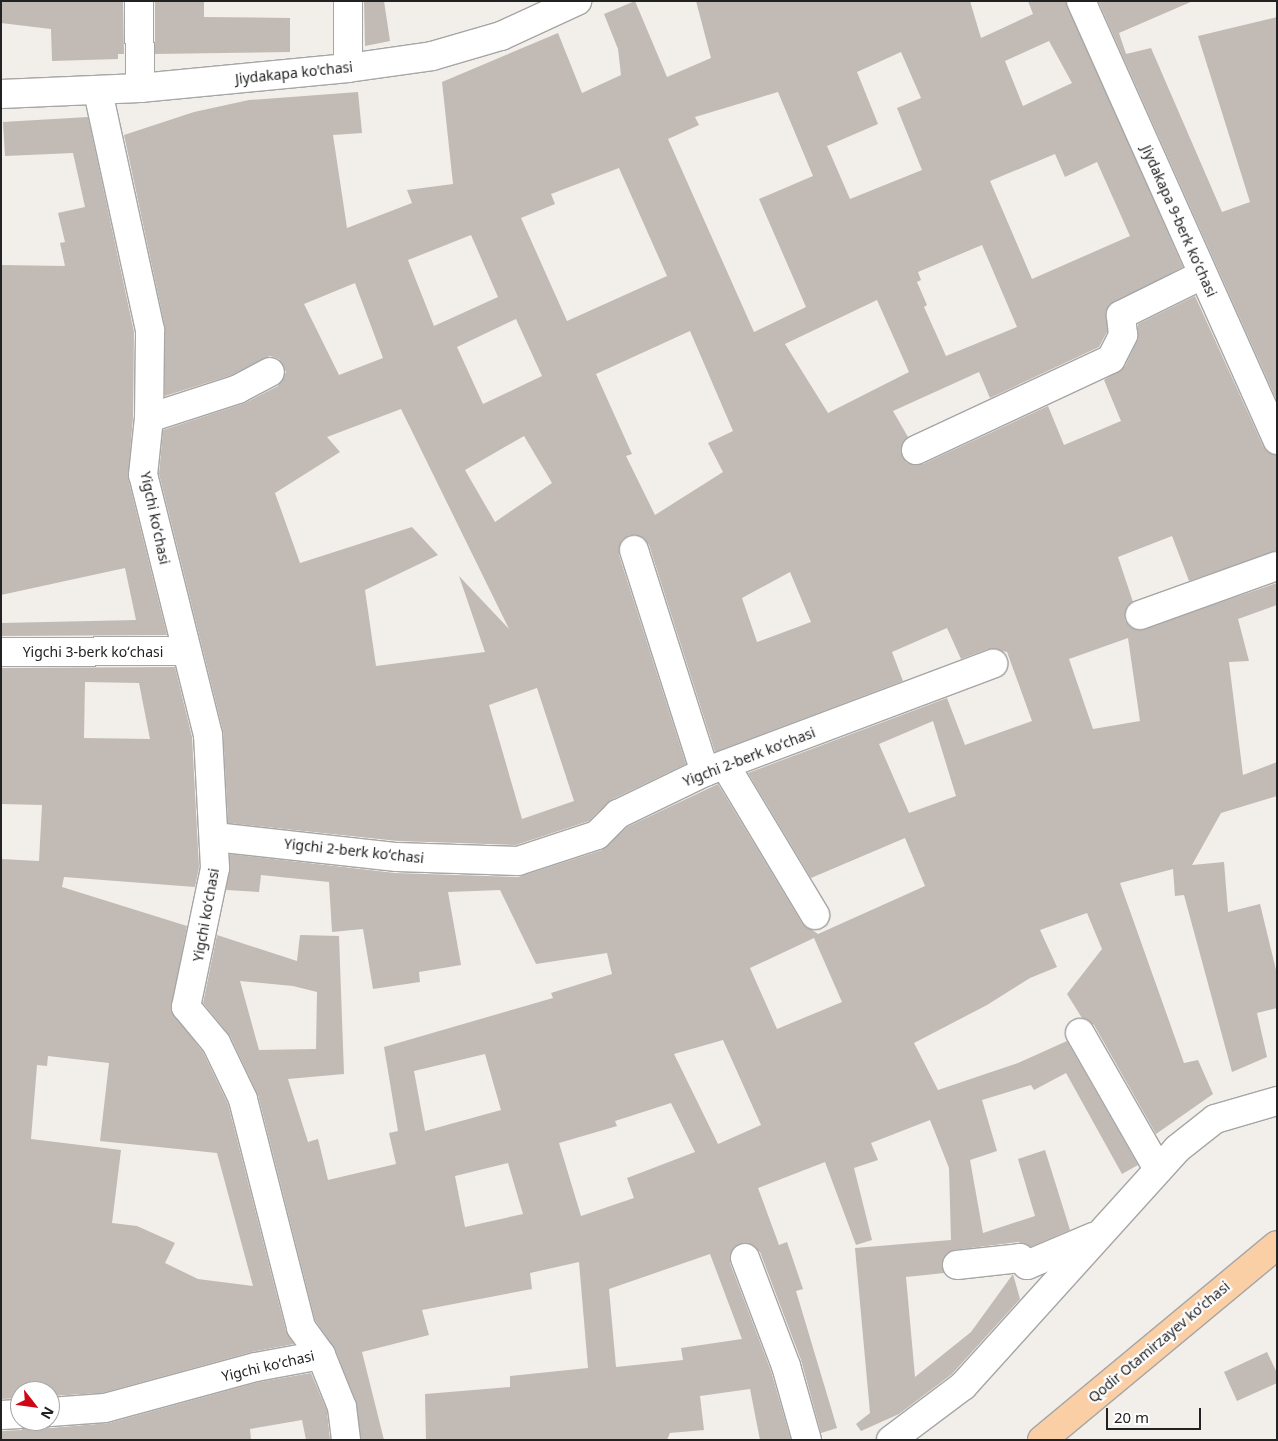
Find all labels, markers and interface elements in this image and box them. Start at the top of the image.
street label: Jiydakapa ko'chasi [234,58,354,88]
street label: Jiydakapa 9-berk koʻchasi [1138,143,1220,299]
street label: Yigchi koʻchasi [137,470,173,566]
street label: Yigchi 3-berk koʻchasi [23,644,163,660]
street label: Yigchi 2-berk koʻchasi [680,724,818,790]
street label: Yigchi 2-berk koʻchasi [283,835,425,867]
street label: Yigchi koʻchasi [190,867,222,963]
street label: Qodir Otamirzayev koʻchasi [1085,1278,1233,1406]
street label: Yigchi koʻchasi [220,1347,316,1385]
north arrow [10,1381,60,1431]
scale bar [1108,1398,1203,1430]
text: N [36,1404,59,1423]
text: 20 m [1114,1407,1149,1427]

